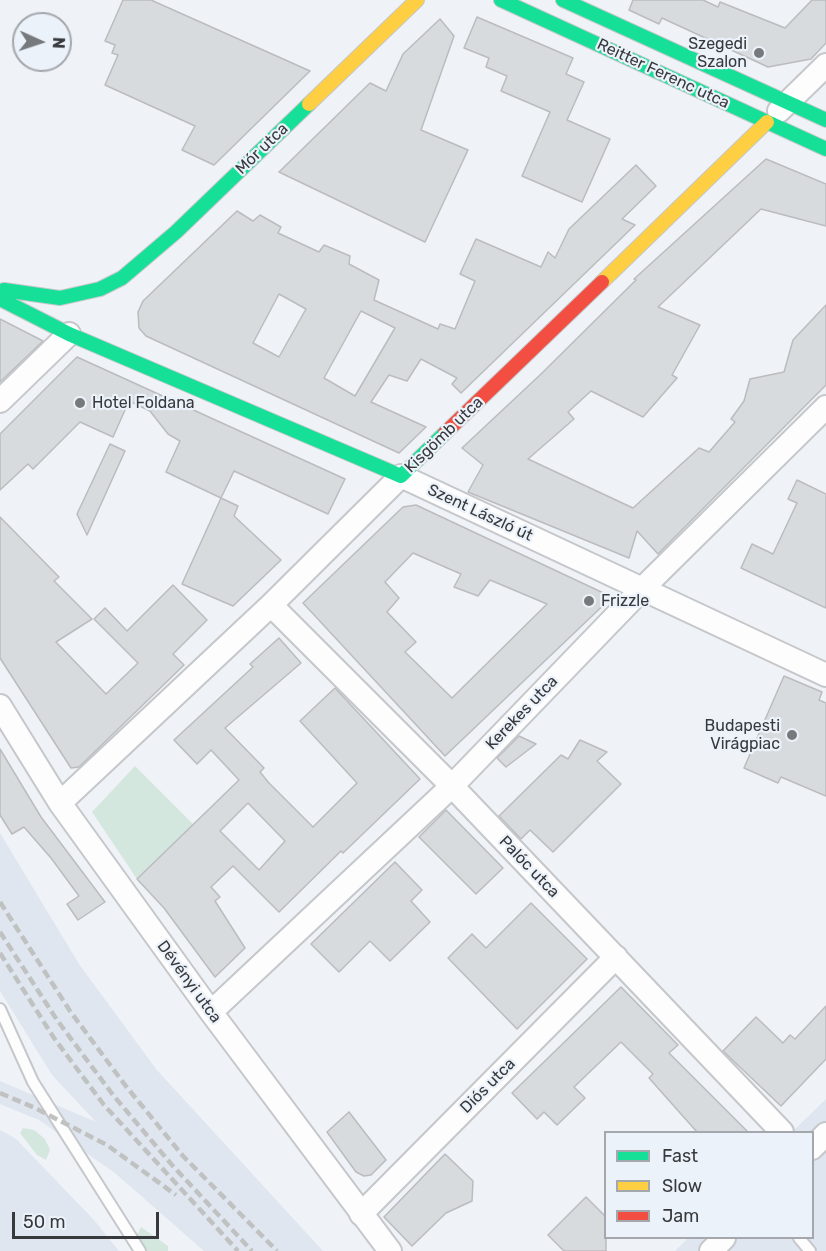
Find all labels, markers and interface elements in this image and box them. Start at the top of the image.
north arrow [12,12,72,72]
place label: Szegedi Szalon [688,34,747,72]
street label: Reitter Ferenc utca [594,35,732,113]
text: N [49,37,68,49]
marker: Szegedi Szalon [752,46,766,60]
street label: Mór utca [232,119,292,179]
place label: Hotel Foldana [92,393,195,413]
street label: Kisgömb utca [401,393,487,477]
marker: Hotel Foldana [73,396,87,410]
street label: Szent László út [424,480,536,546]
place label: Frizzle [601,591,649,611]
marker: Frizzle [582,594,596,608]
street label: Kerekes utca [482,672,562,754]
place label: Budapesti Virágpiac [705,716,780,754]
marker: Budapesti Virágpiac [785,728,799,742]
street label: Palóc utca [495,832,563,902]
street label: Dévényi utca [153,937,225,1027]
street label: Diós utca [457,1055,519,1117]
legend [604,1131,814,1239]
text: Fast [662,1145,698,1167]
text: Slow [662,1175,702,1197]
scale bar [15,1200,162,1238]
text: Jam [662,1205,699,1227]
text: 50 m [23,1211,66,1233]

